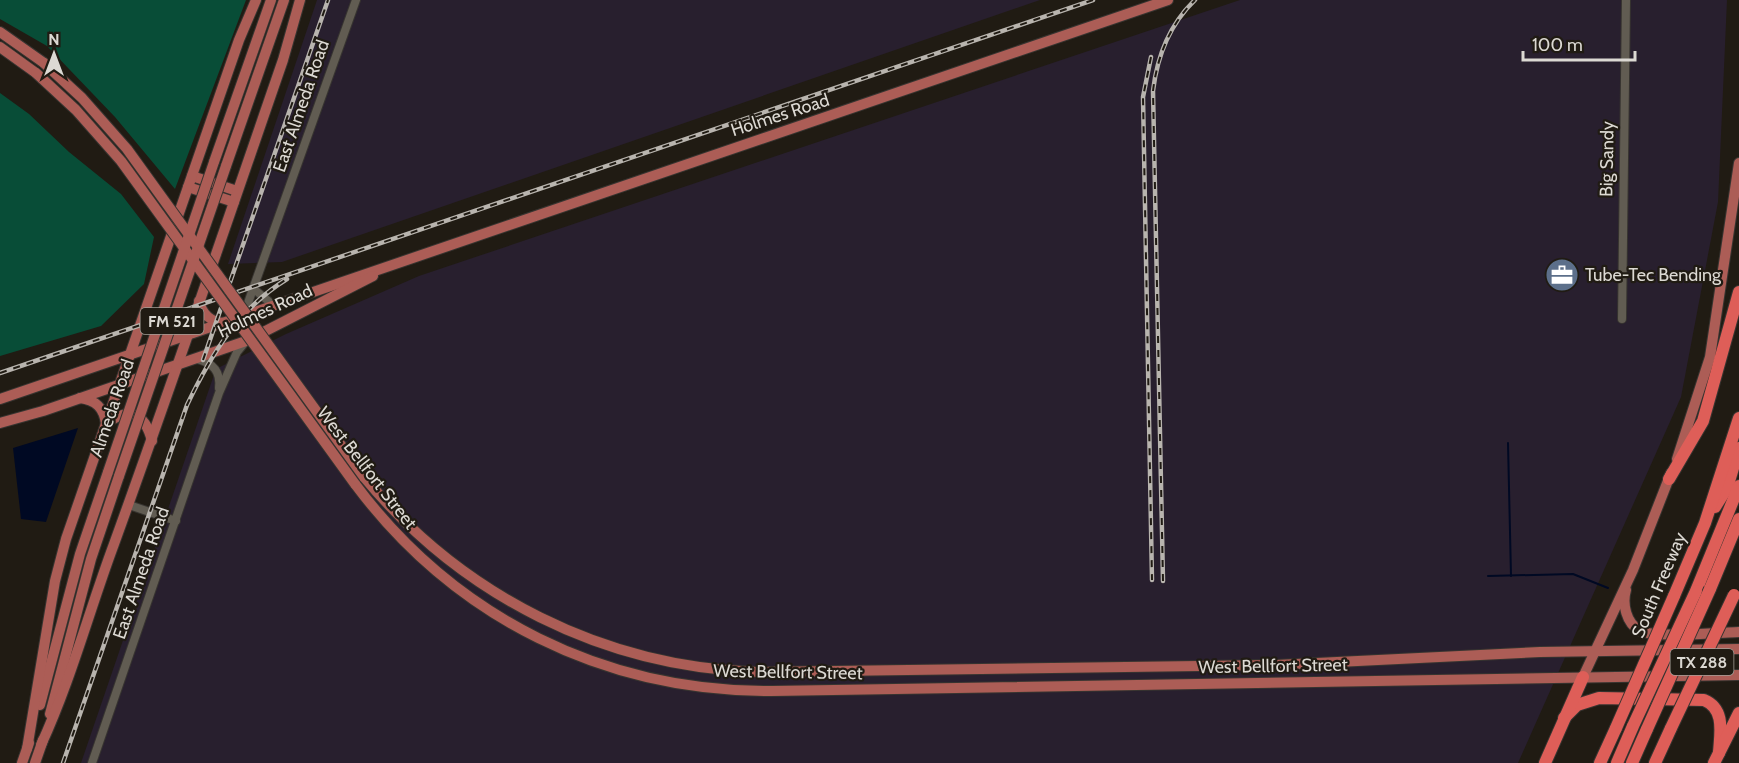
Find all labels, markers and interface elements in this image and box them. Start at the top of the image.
north arrow [24,24,84,84]
scale bar [1523,24,1636,62]
text: N [48,30,60,49]
text: 100 m [1532,34,1583,56]
street label: East Almeda Road [268,37,334,175]
street label: Holmes Road [728,89,832,141]
street label: Big Sandy [1595,121,1619,197]
office icon: Tube-Tec Bending [1544,257,1580,293]
place label: Tube-Tec Bending [1585,264,1722,286]
street label: Holmes Road [214,279,316,343]
road number: FM 521 [140,308,204,334]
street label: Almeda Road [85,356,139,460]
street label: West Bellfort Street [312,402,422,534]
street label: East Almeda Road [108,504,174,642]
street label: South Freeway [1627,529,1691,641]
road number: TX 288 [1670,649,1734,675]
street label: West Bellfort Street [1198,654,1348,678]
street label: West Bellfort Street [713,660,863,684]

